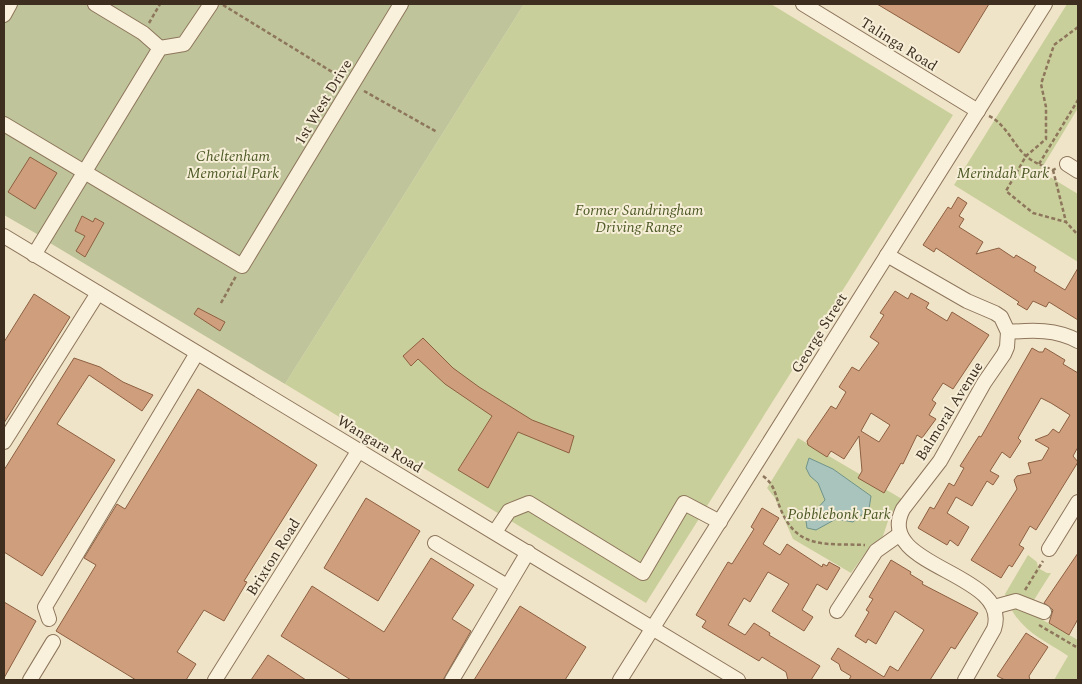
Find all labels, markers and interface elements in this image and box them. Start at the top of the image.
street label: Talinga Road [856,11,942,77]
street label: 1st West Drive [289,55,358,150]
park label: Cheltenham Memorial Park [187,145,279,185]
park label: Merindah Park [957,162,1049,185]
park label: Former Sandringham Driving Range [575,199,704,239]
street label: George Street [785,288,853,378]
street label: Balmoral Avenue [910,357,989,466]
street label: Wangara Road [332,410,427,479]
park label: Pobblebonk Park [787,503,891,526]
street label: Brixton Road [240,514,306,601]

